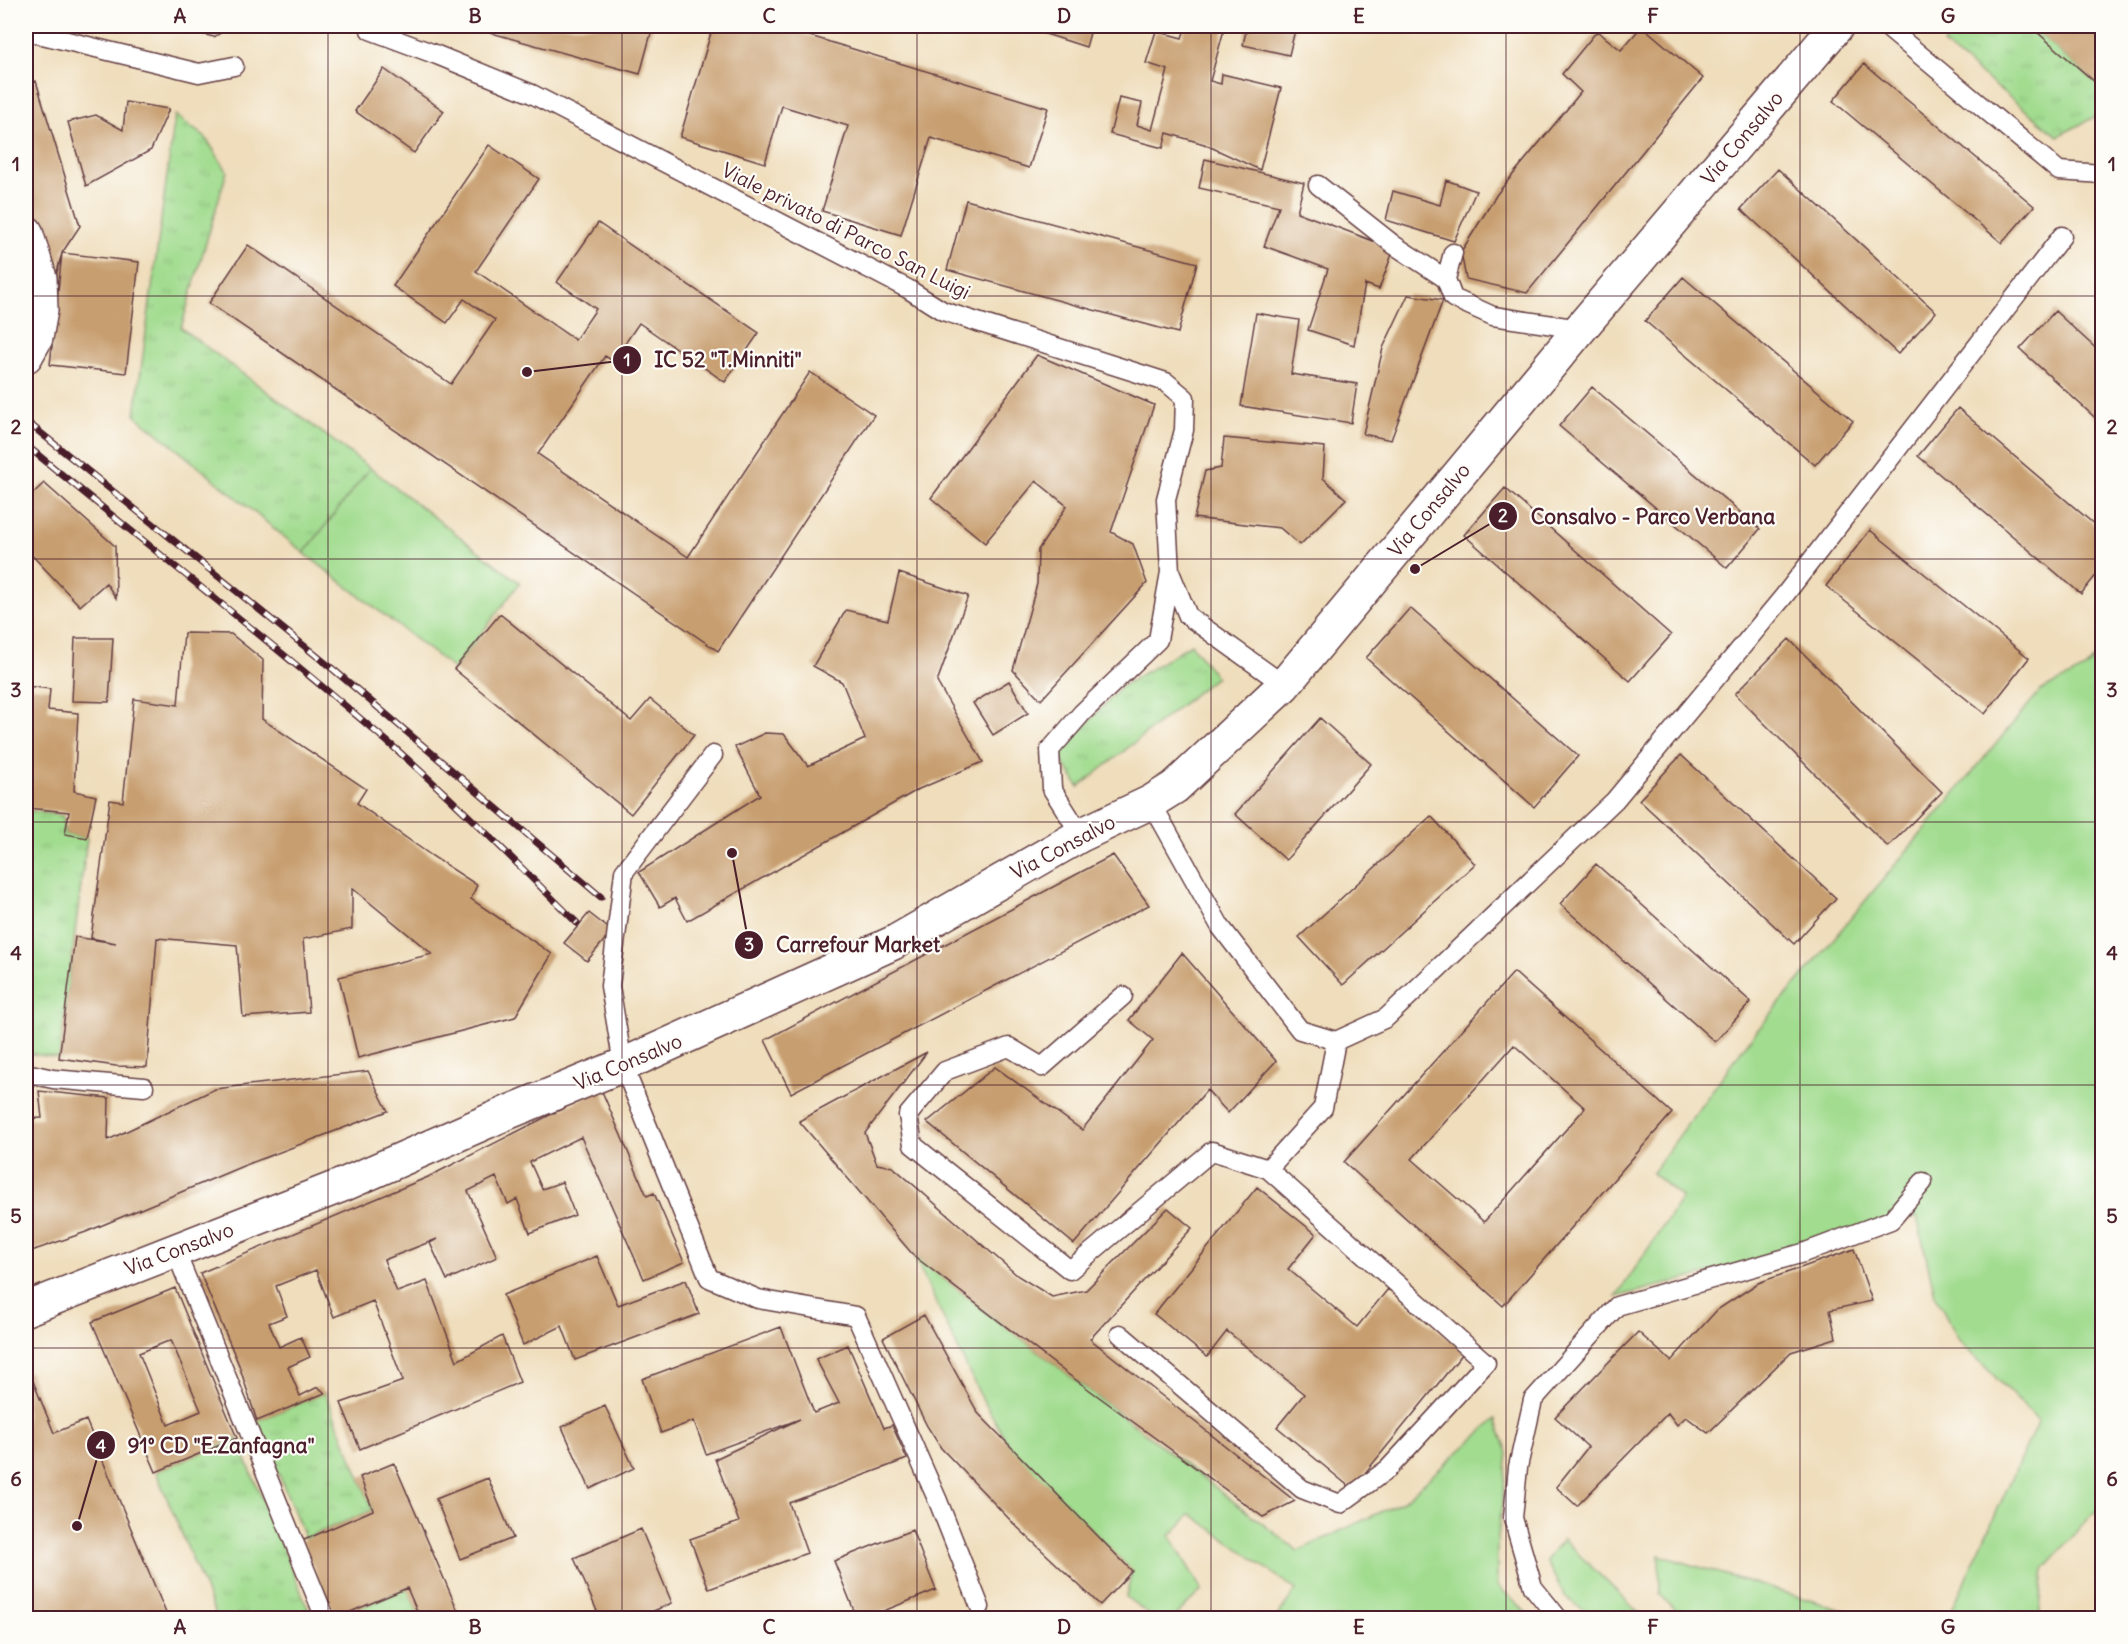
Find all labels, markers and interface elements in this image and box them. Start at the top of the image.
text: A [174,3,187,28]
text: B [468,3,482,28]
text: C [762,3,776,28]
text: D [1057,3,1071,28]
text: E [1353,3,1365,28]
text: F [1647,3,1659,28]
text: G [1941,3,1955,28]
street label: Via Consalvo [1695,86,1788,190]
text: 1 [12,151,20,176]
text: 1 [2108,151,2116,176]
street label: Viale privato di Parco San Luigi [718,157,975,304]
callout: IC 52 "T.Minniti" [612,340,813,379]
text: IC 52 "T.Minniti" [654,346,802,373]
text: 1 [623,348,631,371]
text: 2 [11,414,22,439]
text: 2 [2107,414,2118,439]
street label: Via Consalvo [1382,458,1475,562]
callout: Consalvo - Parco Verbana [1488,497,1787,536]
text: Consalvo - Parco Verbana [1531,503,1775,530]
text: 2 [1498,504,1508,527]
text: 3 [10,677,22,702]
text: 3 [2106,677,2118,702]
street label: Via Consalvo [1006,809,1119,885]
callout: Carrefour Market [734,925,952,964]
text: Carrefour Market [776,931,941,958]
text: 3 [744,933,754,956]
text: 4 [10,940,22,965]
text: 4 [2106,940,2118,965]
street label: Via Consalvo [570,1028,686,1095]
text: 5 [10,1203,22,1228]
text: 5 [2106,1203,2118,1228]
street label: Via Consalvo [121,1216,237,1281]
callout: 91° CD "E.Zanfagna" [86,1426,327,1465]
text: 91° CD "E.Zanfagna" [127,1432,315,1459]
text: 4 [96,1434,107,1457]
text: 6 [10,1466,22,1491]
text: 6 [2106,1466,2118,1491]
text: A [174,1614,187,1639]
text: B [468,1614,482,1639]
text: C [762,1614,776,1639]
text: D [1057,1614,1071,1639]
text: E [1353,1614,1365,1639]
text: F [1647,1614,1659,1639]
text: G [1941,1614,1955,1639]

